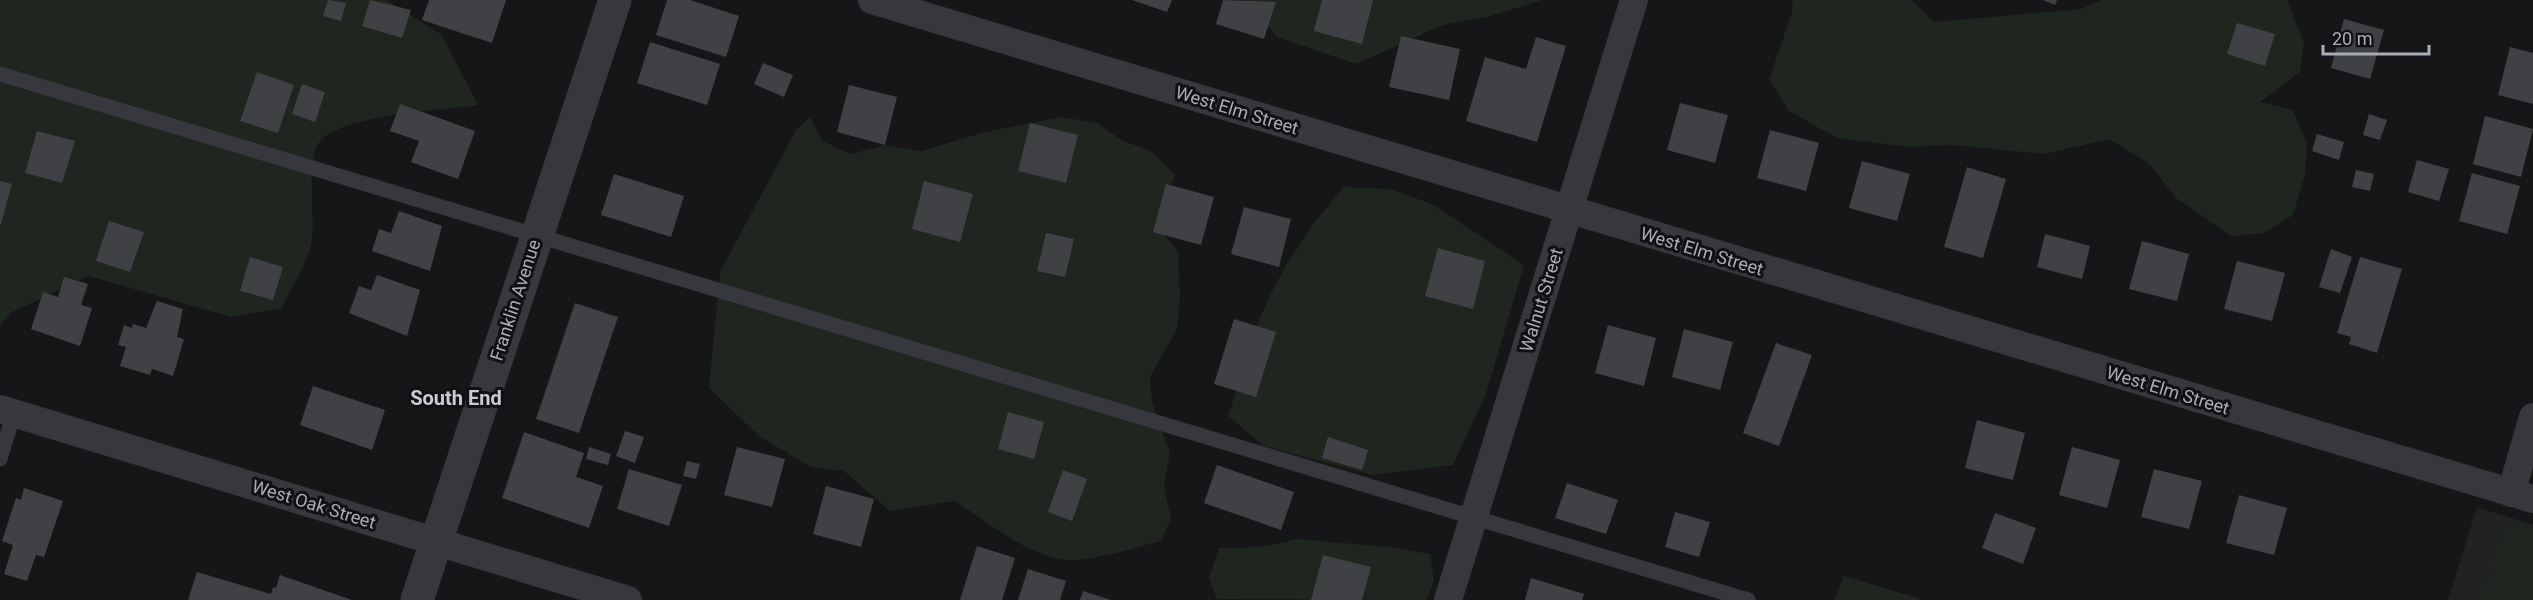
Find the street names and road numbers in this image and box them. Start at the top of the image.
street label: West Elm Street [1173,81,1301,139]
street label: West Elm Street [1638,222,1766,280]
street label: Franklin Avenue [485,237,545,363]
street label: Walnut Street [1515,245,1567,355]
street label: West Elm Street [2104,361,2232,419]
street label: West Oak Street [250,475,378,533]

